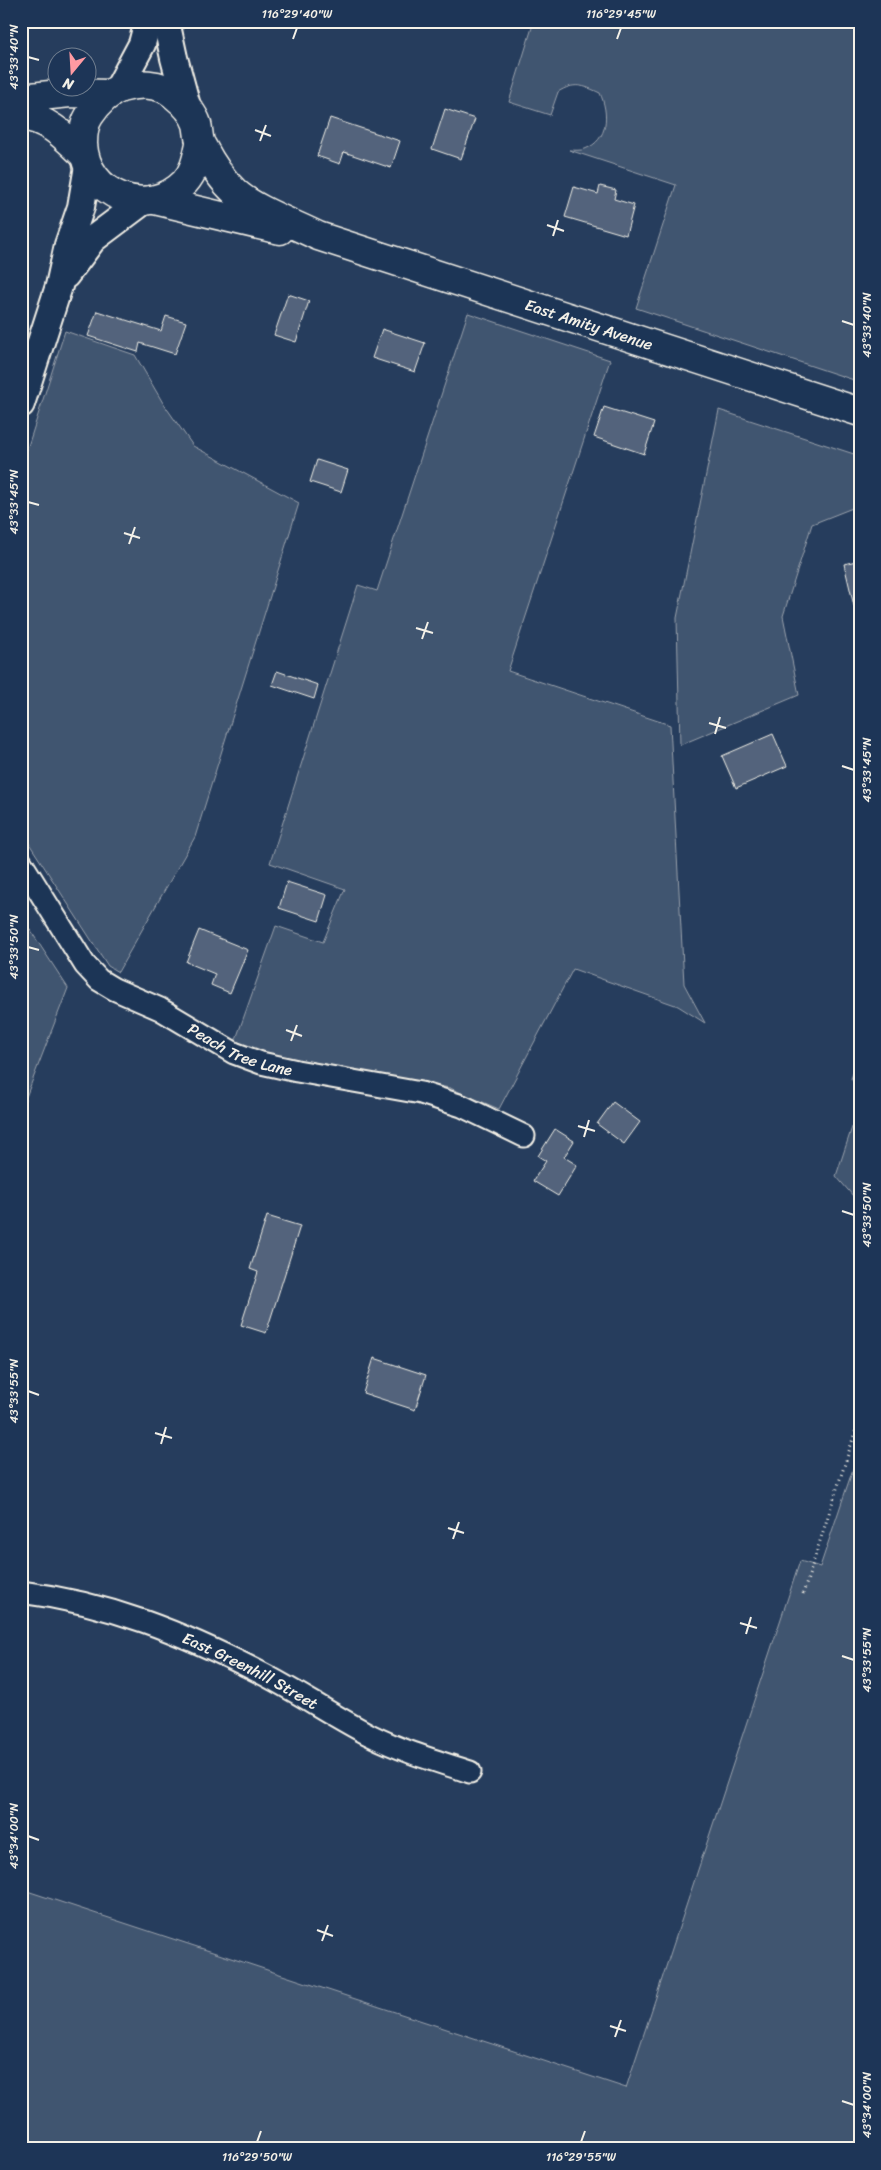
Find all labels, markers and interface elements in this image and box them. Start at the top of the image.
text: 116°29'40"W [262,3,333,25]
text: 116°29'45"W [586,3,657,25]
text: 43°33'40"N [3,24,25,90]
north arrow [48,48,98,98]
text: N [59,70,78,98]
street label: East Amity Avenue [521,290,657,359]
text: 43°33'40"N [856,292,878,358]
text: 43°33'45"N [3,469,25,535]
text: 43°33'45"N [856,737,878,803]
text: 43°33'50"N [3,914,25,980]
street label: Peach Tree Lane [182,1014,296,1085]
text: 43°33'50"N [856,1182,878,1248]
text: 43°33'55"N [3,1358,25,1423]
street label: East Greenhill Street [178,1624,324,1718]
text: 43°33'55"N [856,1627,878,1692]
text: 43°34'00"N [3,1802,25,1869]
text: 43°34'00"N [856,2071,878,2138]
text: 116°29'50"W [222,2146,293,2168]
text: 116°29'55"W [546,2146,617,2168]

